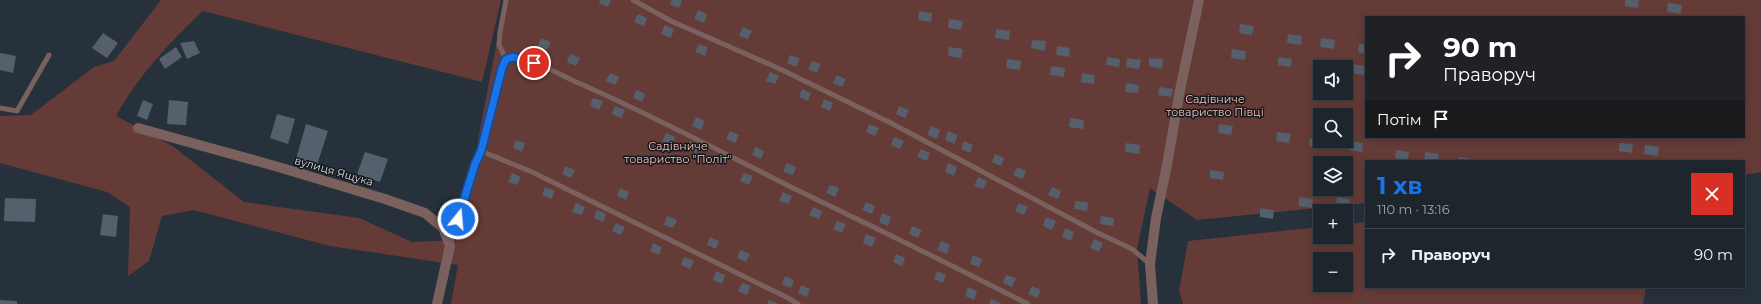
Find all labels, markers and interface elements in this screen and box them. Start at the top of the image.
text: 90 m [1443,30,1517,64]
icon: right [1377,32,1429,84]
pin [517,46,551,80]
icon: arrive [523,52,545,74]
map controls [1313,60,1353,292]
button: sound [1313,60,1353,100]
text: Праворуч [1443,64,1536,86]
park label: Садівниче товариство Півці [1166,92,1264,119]
button: search [1313,108,1353,148]
icon: arrive [1430,108,1452,130]
text: Потім [1377,110,1422,129]
park label: Садівниче товариство "Політ" [624,139,732,166]
street label: вулиця Ящука [293,153,375,189]
button: layers [1313,156,1353,196]
text: 1 хв [1377,171,1422,200]
button: close [1691,173,1733,215]
position arrow [437,198,479,240]
text: 110 m · 13:16 [1377,201,1450,217]
button: + [1313,204,1353,244]
icon: right [1377,244,1399,266]
text: Праворуч [1411,245,1491,264]
text: 90 m [1694,245,1733,264]
button: − [1313,252,1353,292]

